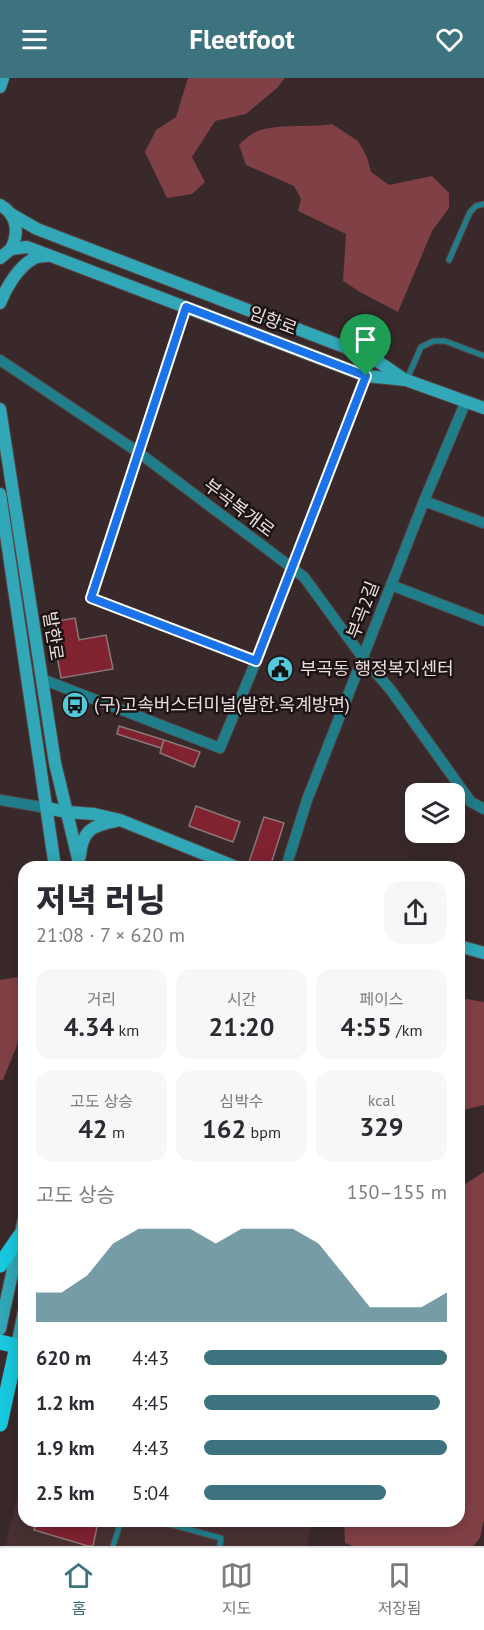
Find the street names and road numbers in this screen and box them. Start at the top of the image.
street label: 임항로 [246,301,300,340]
street label: 부곡복개로 [199,473,279,542]
street label: 부곡2길 [341,578,384,642]
street label: 발한로 [38,610,69,662]

